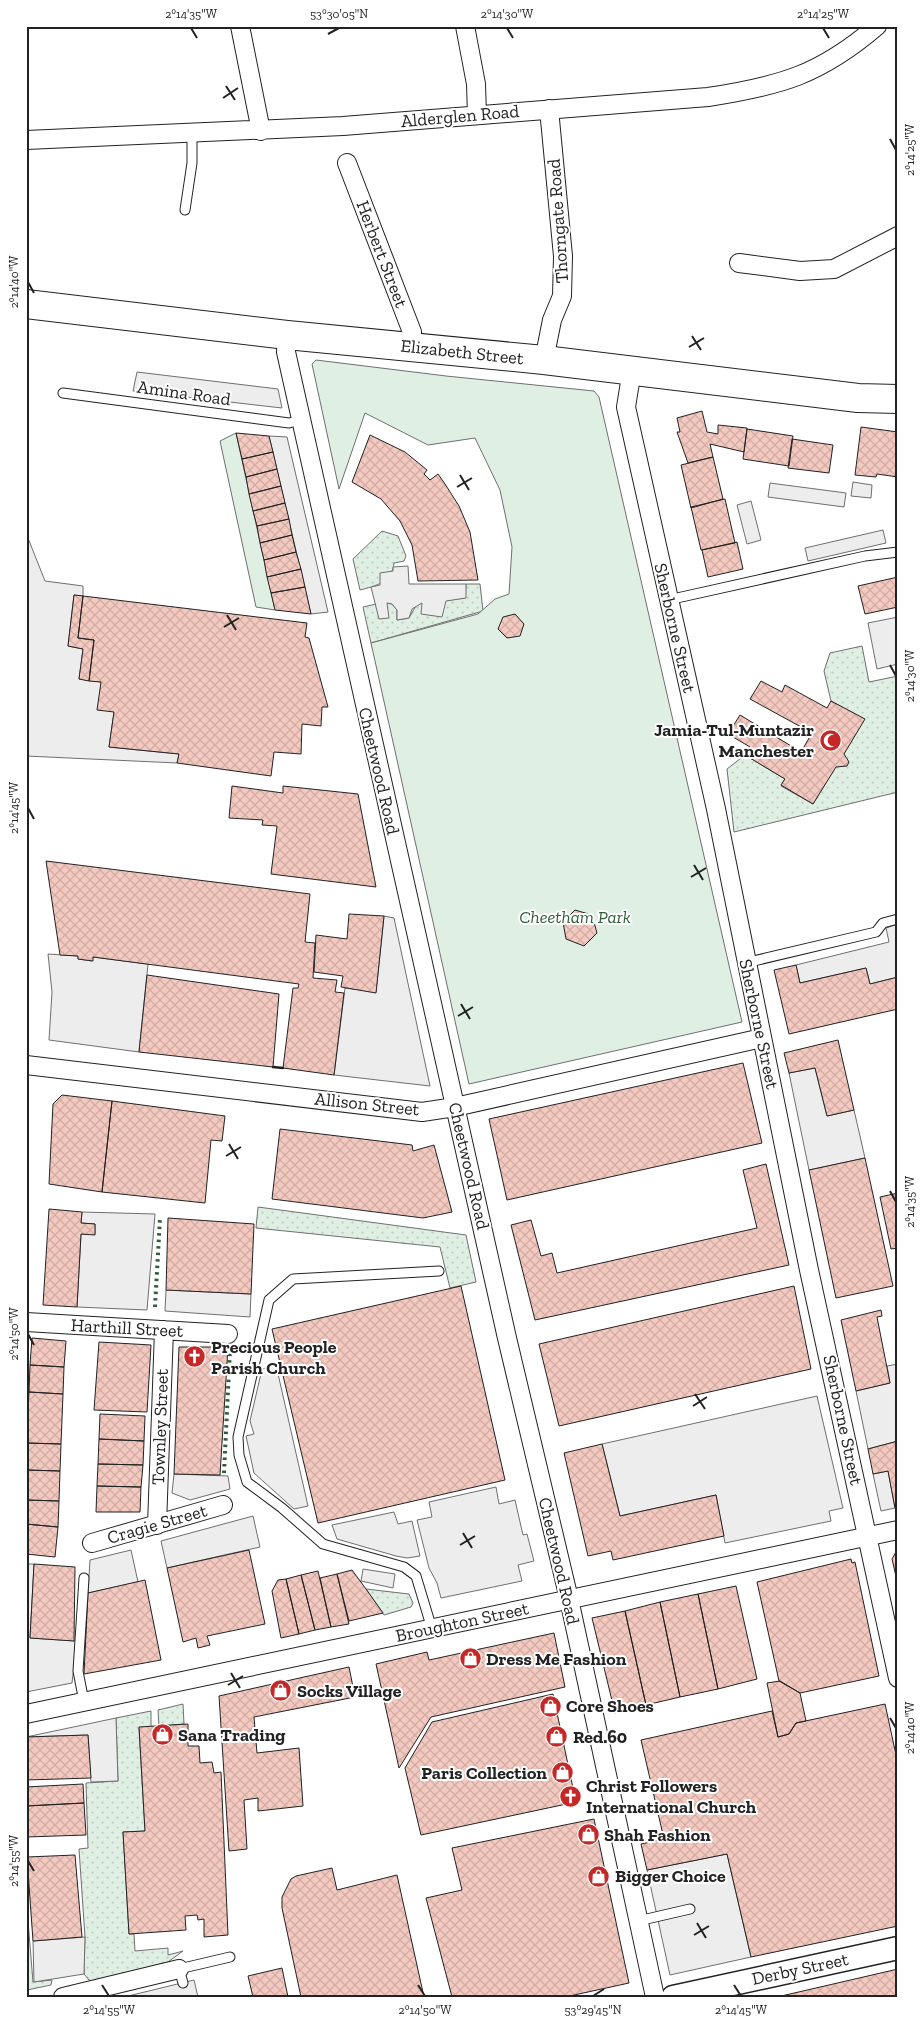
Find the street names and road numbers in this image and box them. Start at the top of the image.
street label: Alderglen Road [400,100,520,132]
street label: Thorngate Road [543,158,573,284]
street label: Herbert Street [351,197,413,311]
street label: Elizabeth Street [399,335,525,369]
street label: Amina Road [136,376,232,410]
street label: Sherborne Street [649,561,701,695]
street label: Cheetwood Road [354,705,404,837]
street label: Sherborne Street [734,957,784,1091]
street label: Allison Street [314,1088,421,1120]
street label: Cheetwood Road [444,1100,494,1232]
street label: Harthill Street [70,1314,184,1342]
street label: Sherborne Street [818,1353,868,1487]
street label: Townley Street [147,1368,173,1486]
street label: Cheetwood Road [534,1495,584,1627]
street label: Cragie Street [105,1499,210,1549]
street label: Broughton Street [393,1597,531,1647]
street label: Derby Street [750,1948,851,1990]

